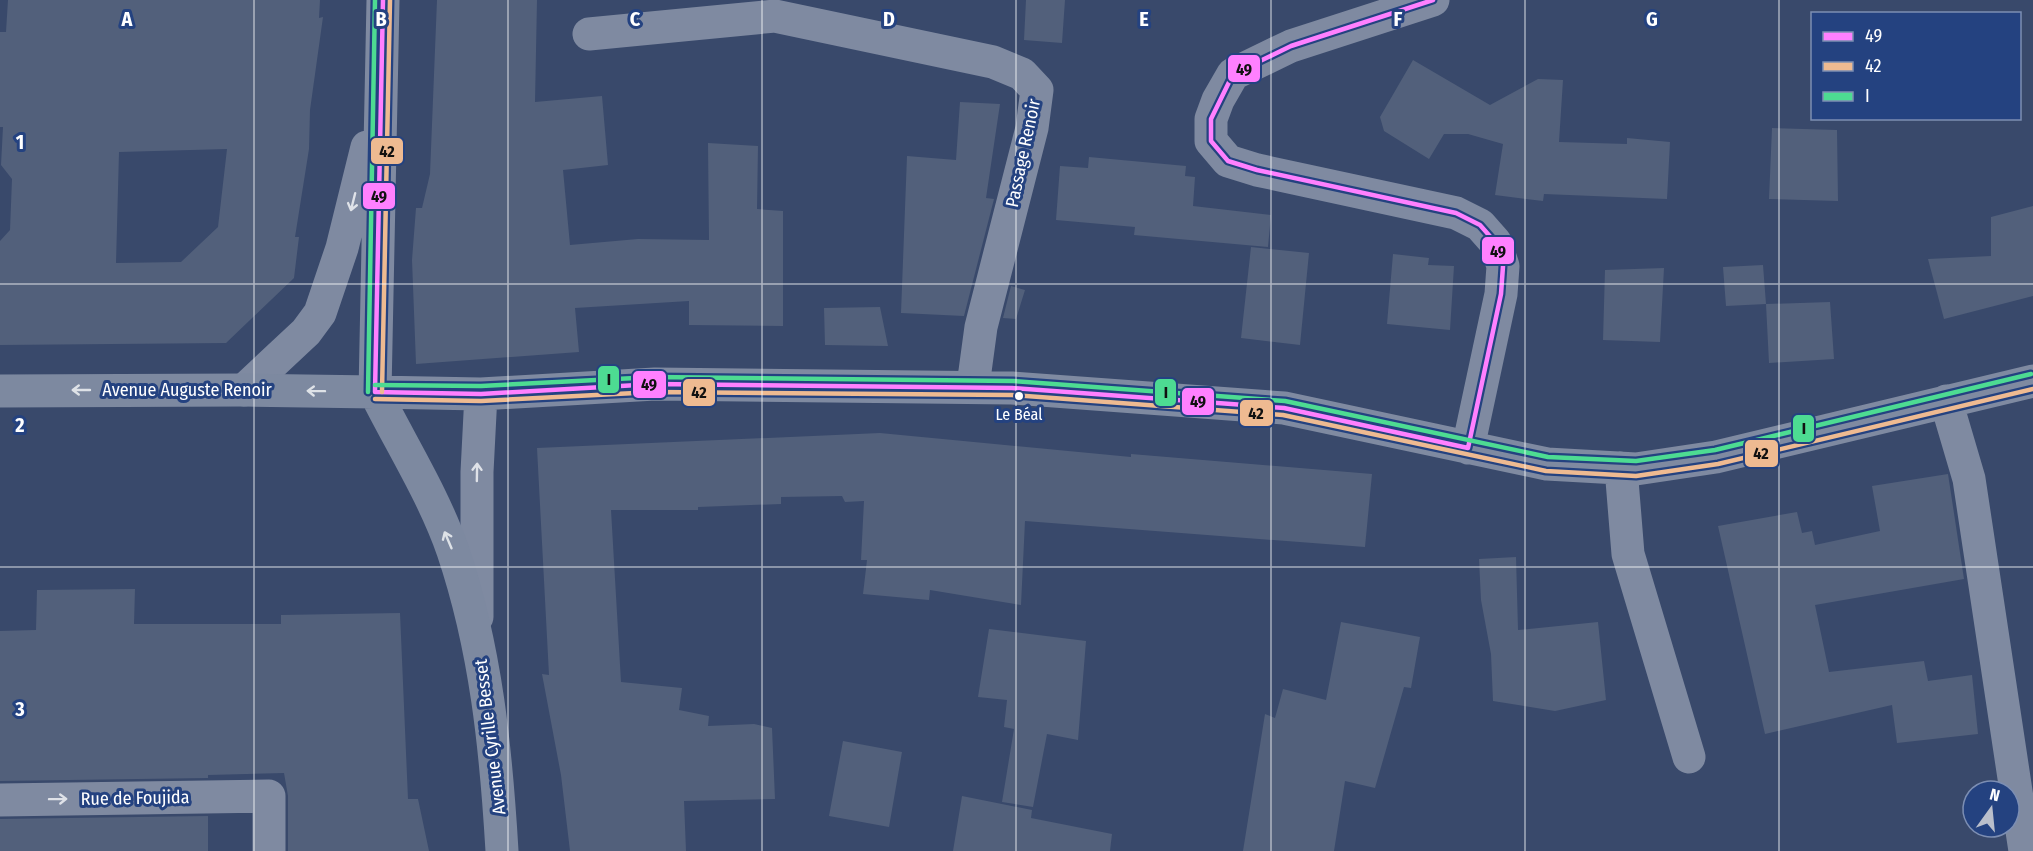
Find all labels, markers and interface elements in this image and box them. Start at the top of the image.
text: A [121,7,134,31]
text: B [375,7,387,31]
text: C [630,7,641,31]
text: D [883,7,895,31]
text: E [1139,7,1149,31]
text: F [1394,7,1403,31]
text: G [1646,7,1658,31]
legend [1811,12,2021,120]
text: 49 [1865,25,1882,47]
line badge: 49 [1227,54,1261,83]
text: 42 [1865,55,1881,77]
text: 49 [1236,60,1252,79]
text: I [1865,85,1870,107]
street label: Passage Renoir [1001,96,1045,209]
text: 1 [16,130,24,154]
line badge: 42 [370,137,404,165]
text: 42 [379,142,395,161]
line badge: 49 [362,182,396,210]
text: 49 [371,187,387,206]
one-way arrow [347,192,359,211]
line badge: 49 [1481,236,1515,265]
text: 49 [1490,242,1506,261]
line badge: I [597,365,620,394]
text: I [607,370,611,389]
line badge: 49 [632,370,667,399]
text: 49 [641,375,657,394]
line badge: 42 [682,378,716,407]
line badge: I [1154,378,1177,407]
street label: Avenue Auguste Renoir [102,379,272,401]
text: 42 [691,383,707,402]
text: I [1164,383,1168,402]
one-way arrow [71,385,91,396]
one-way arrow [307,385,327,397]
line badge: 49 [1181,387,1215,416]
marker: Le Béal [1013,390,1025,402]
text: 49 [1190,392,1206,411]
line badge: 42 [1239,399,1274,427]
text: 42 [1248,404,1264,423]
place label: Le Béal [996,405,1042,424]
text: 2 [14,413,25,437]
line badge: I [1792,414,1815,443]
text: I [1802,419,1806,438]
line badge: 42 [1744,439,1779,468]
text: 42 [1753,444,1769,463]
one-way arrow [471,463,483,483]
one-way arrow [442,531,453,549]
street label: Avenue Cyrille Besset [470,658,510,816]
text: 3 [14,697,25,721]
north arrow [1961,779,2021,839]
text: N [1988,785,2002,805]
street label: Rue de Foujida [80,786,190,810]
one-way arrow [48,793,68,805]

